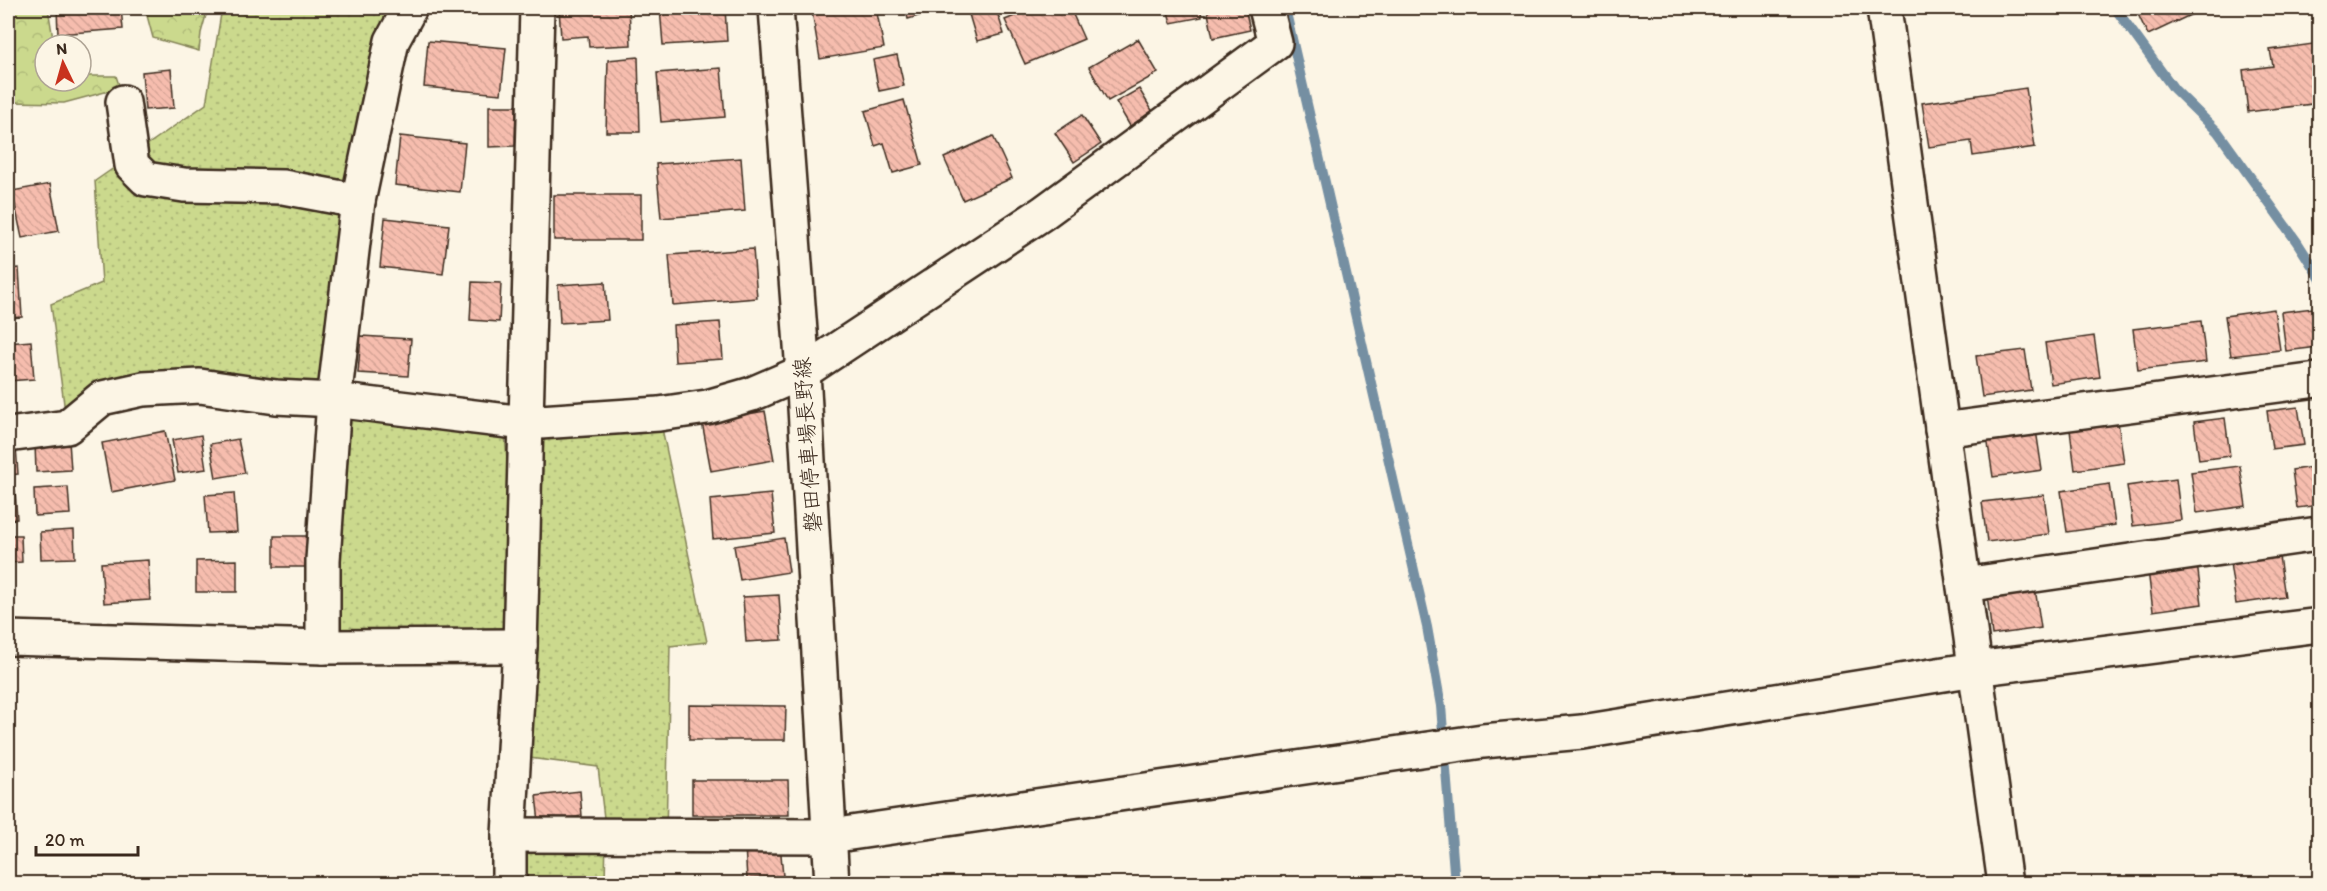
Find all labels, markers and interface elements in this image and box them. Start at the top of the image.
north arrow [33,33,93,93]
text: N [56,39,68,58]
street label: 磐田停車場長野線 [788,356,827,534]
scale bar [36,819,138,857]
text: 20 m [45,829,85,851]

